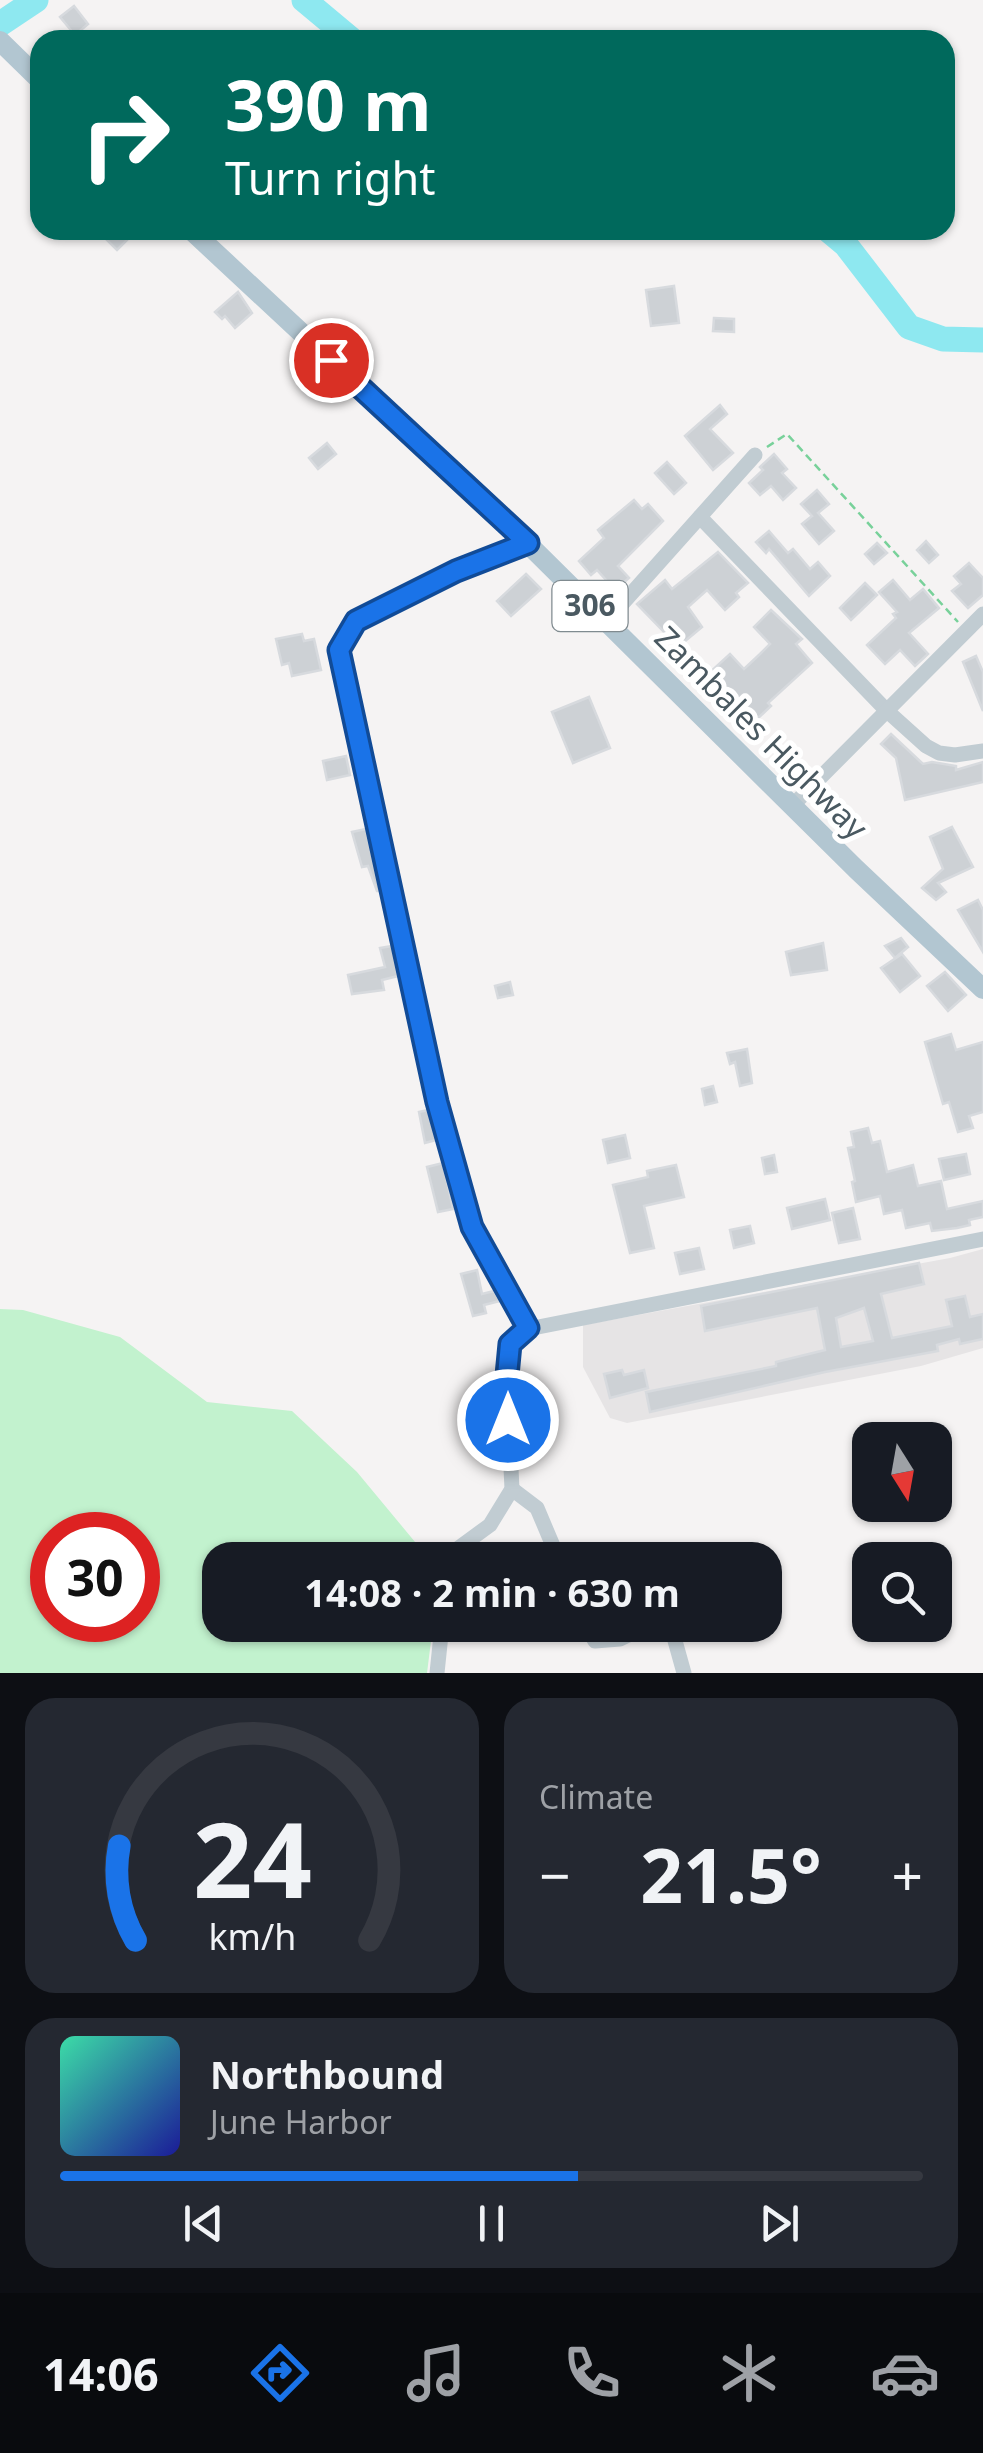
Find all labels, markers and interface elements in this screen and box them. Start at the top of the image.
text: 390 m [225,56,432,152]
icon: right [60,70,190,200]
text: Turn right [225,147,436,208]
pin [289,318,374,403]
icon: arrive [304,333,359,388]
road number: 306 [552,581,628,631]
street label: Zambales Highway [646,616,878,848]
position arrow [456,1368,560,1472]
north arrow [852,1422,952,1522]
map controls [852,1422,952,1642]
speed limit sign: 30 [30,1512,160,1642]
button: search [852,1542,952,1642]
text: 14:08 · 2 min · 630 m [304,1566,680,1618]
text: Climate [539,1775,653,1818]
text: 24 [193,1787,311,1928]
text: 21.5° [640,1823,822,1925]
text: − [539,1837,570,1912]
text: + [892,1837,923,1912]
text: km/h [208,1912,296,1960]
text: Northbound [210,2048,444,2100]
text: June Harbor [210,2100,392,2143]
icon: previous [176,2196,231,2251]
icon: pause [464,2196,519,2251]
icon: next [752,2196,807,2251]
icon: directions [245,2338,315,2408]
icon: music [401,2338,471,2408]
icon: phone [557,2338,627,2408]
icon: climate [714,2338,784,2408]
icon: car [870,2338,940,2408]
text: 14:06 [43,2343,159,2404]

